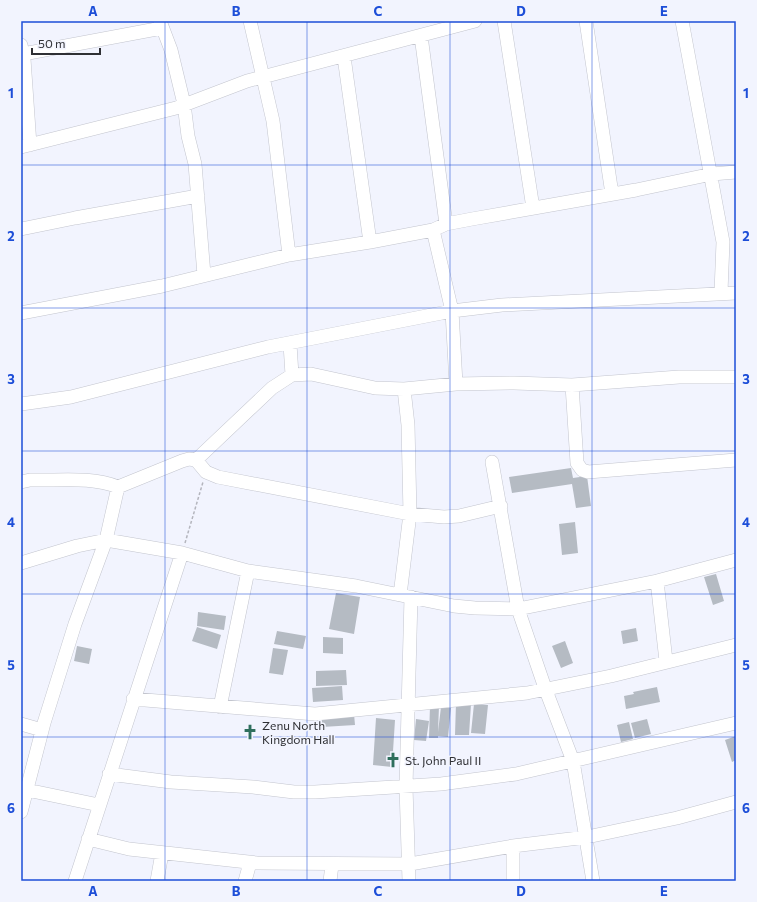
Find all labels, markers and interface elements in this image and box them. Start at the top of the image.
text: A [88,3,98,19]
text: B [232,3,241,19]
text: C [374,3,383,19]
text: D [516,3,526,19]
text: E [660,3,668,19]
scale bar [32,30,100,56]
text: 50 m [38,36,66,50]
text: 1 [8,85,14,101]
text: 1 [743,85,749,101]
text: 2 [7,228,15,244]
text: 2 [742,228,750,244]
text: 3 [7,371,15,387]
text: 3 [742,371,750,387]
text: 4 [7,514,15,530]
text: 4 [742,514,750,530]
text: 5 [7,657,15,673]
text: 5 [742,657,750,673]
place label: Zenu North Kingdom Hall [262,718,335,746]
church icon: Zenu North Kingdom Hall [241,723,259,741]
church icon: St. John Paul II [384,751,402,769]
place label: St. John Paul II [405,753,481,768]
text: 6 [7,800,15,816]
text: 6 [742,800,750,816]
text: A [88,883,98,899]
text: B [232,883,241,899]
text: C [374,883,383,899]
text: D [516,883,526,899]
text: E [660,883,668,899]

